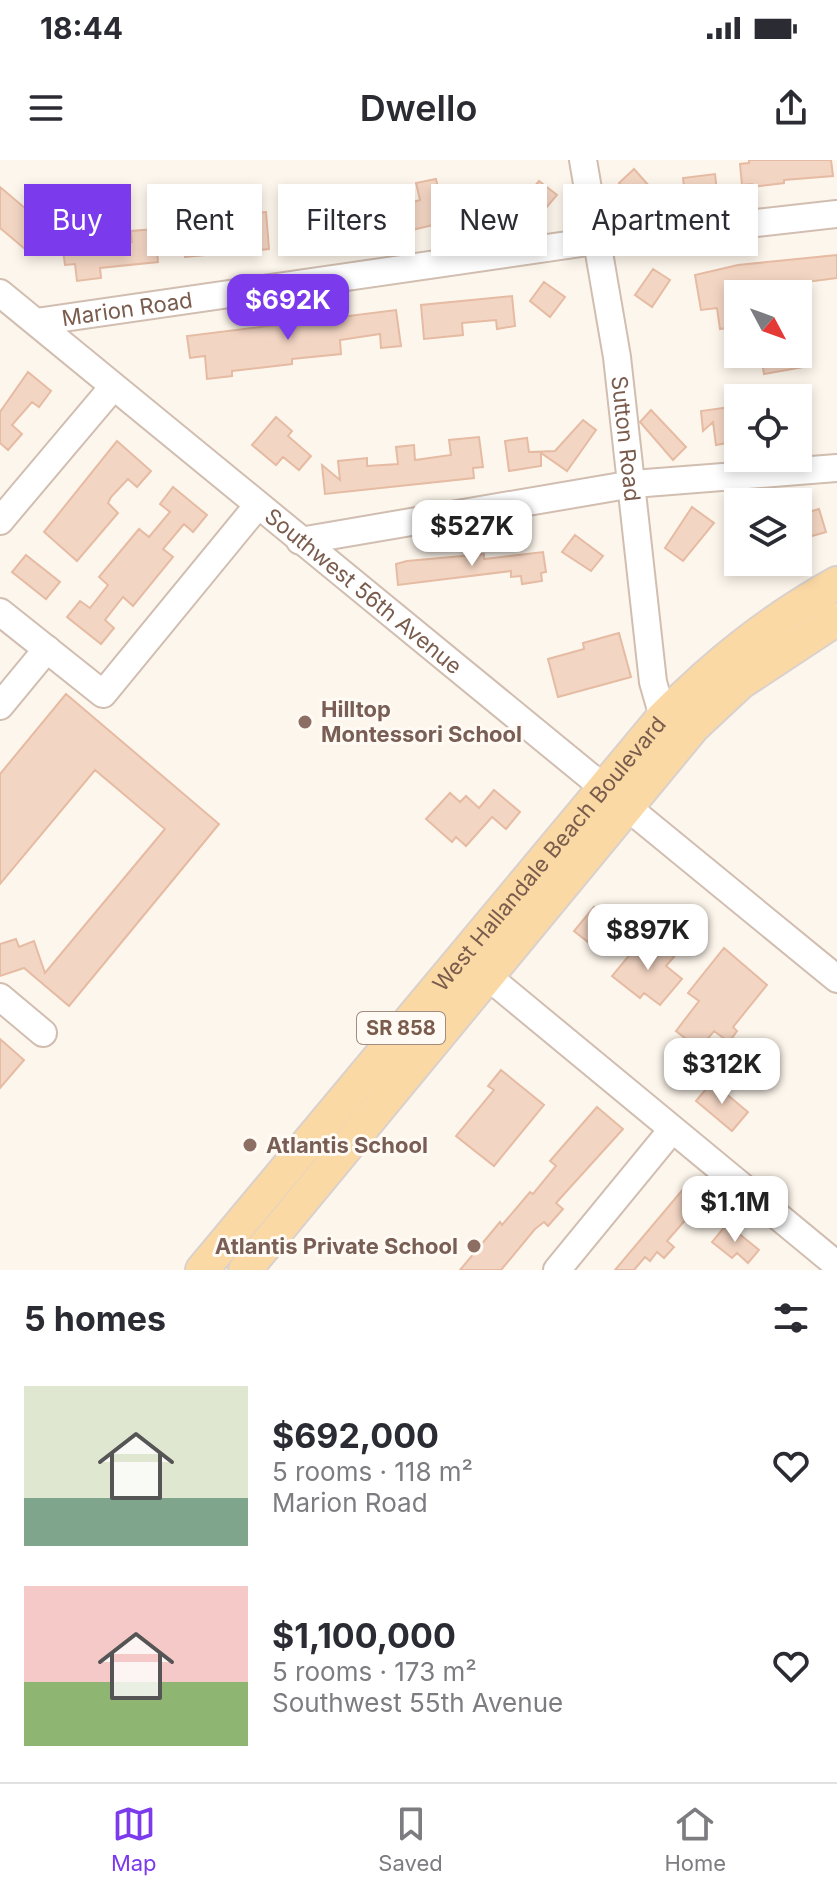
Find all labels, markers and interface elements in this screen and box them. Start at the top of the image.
text: 18:44 [40,10,123,46]
icon: menu [24,86,68,130]
text: Dwello [360,86,477,130]
icon: share [769,86,813,130]
chip: Buy [24,184,131,256]
chip: Rent [147,184,262,256]
chip: Filters [278,184,415,256]
chip: New [431,184,547,256]
chip: Apartment [563,184,758,256]
pin: $692K [232,274,344,342]
north arrow [724,280,812,368]
map controls [724,280,812,576]
text: $692K [245,284,331,315]
street label: Marion Road [60,286,194,331]
street label: Sutton Road [606,374,646,503]
button: locate [724,384,812,472]
button: layers [724,488,812,576]
pin: $527K [416,500,528,568]
street label: Southwest 56th Avenue [260,503,467,679]
text: $527K [430,510,514,541]
place label: Hilltop Montessori School [321,696,522,747]
street label: West Hallandale Beach Boulevard [427,711,671,996]
marker: Hilltop Montessori School [296,713,314,731]
pin: $897K [592,904,704,972]
text: $897K [606,914,690,945]
road number: SR 858 [357,1012,445,1044]
pin: $312K [666,1038,778,1106]
text: $312K [682,1048,762,1079]
place label: Atlantis School [266,1132,428,1158]
marker: Atlantis School [241,1136,259,1154]
pin: $1.1M [679,1176,791,1244]
text: $1.1M [700,1186,770,1217]
place label: Atlantis Private School [215,1233,458,1259]
marker: Atlantis Private School [465,1237,483,1255]
icon: filters [769,1296,813,1340]
text: 5 homes [24,1298,166,1339]
text: $692,000 [272,1415,439,1456]
icon: home [88,1418,184,1514]
icon: heart [769,1444,813,1488]
text: 5 rooms · 118 m² [272,1456,473,1487]
text: Marion Road [272,1487,428,1518]
text: $1,100,000 [272,1615,456,1656]
icon: home [88,1618,184,1714]
icon: heart [769,1644,813,1688]
text: 5 rooms · 173 m² [272,1656,477,1687]
text: Southwest 55th Avenue [272,1687,563,1718]
tab: Map [111,1802,157,1876]
tab: Saved [378,1802,443,1876]
tab: Home [664,1802,726,1876]

